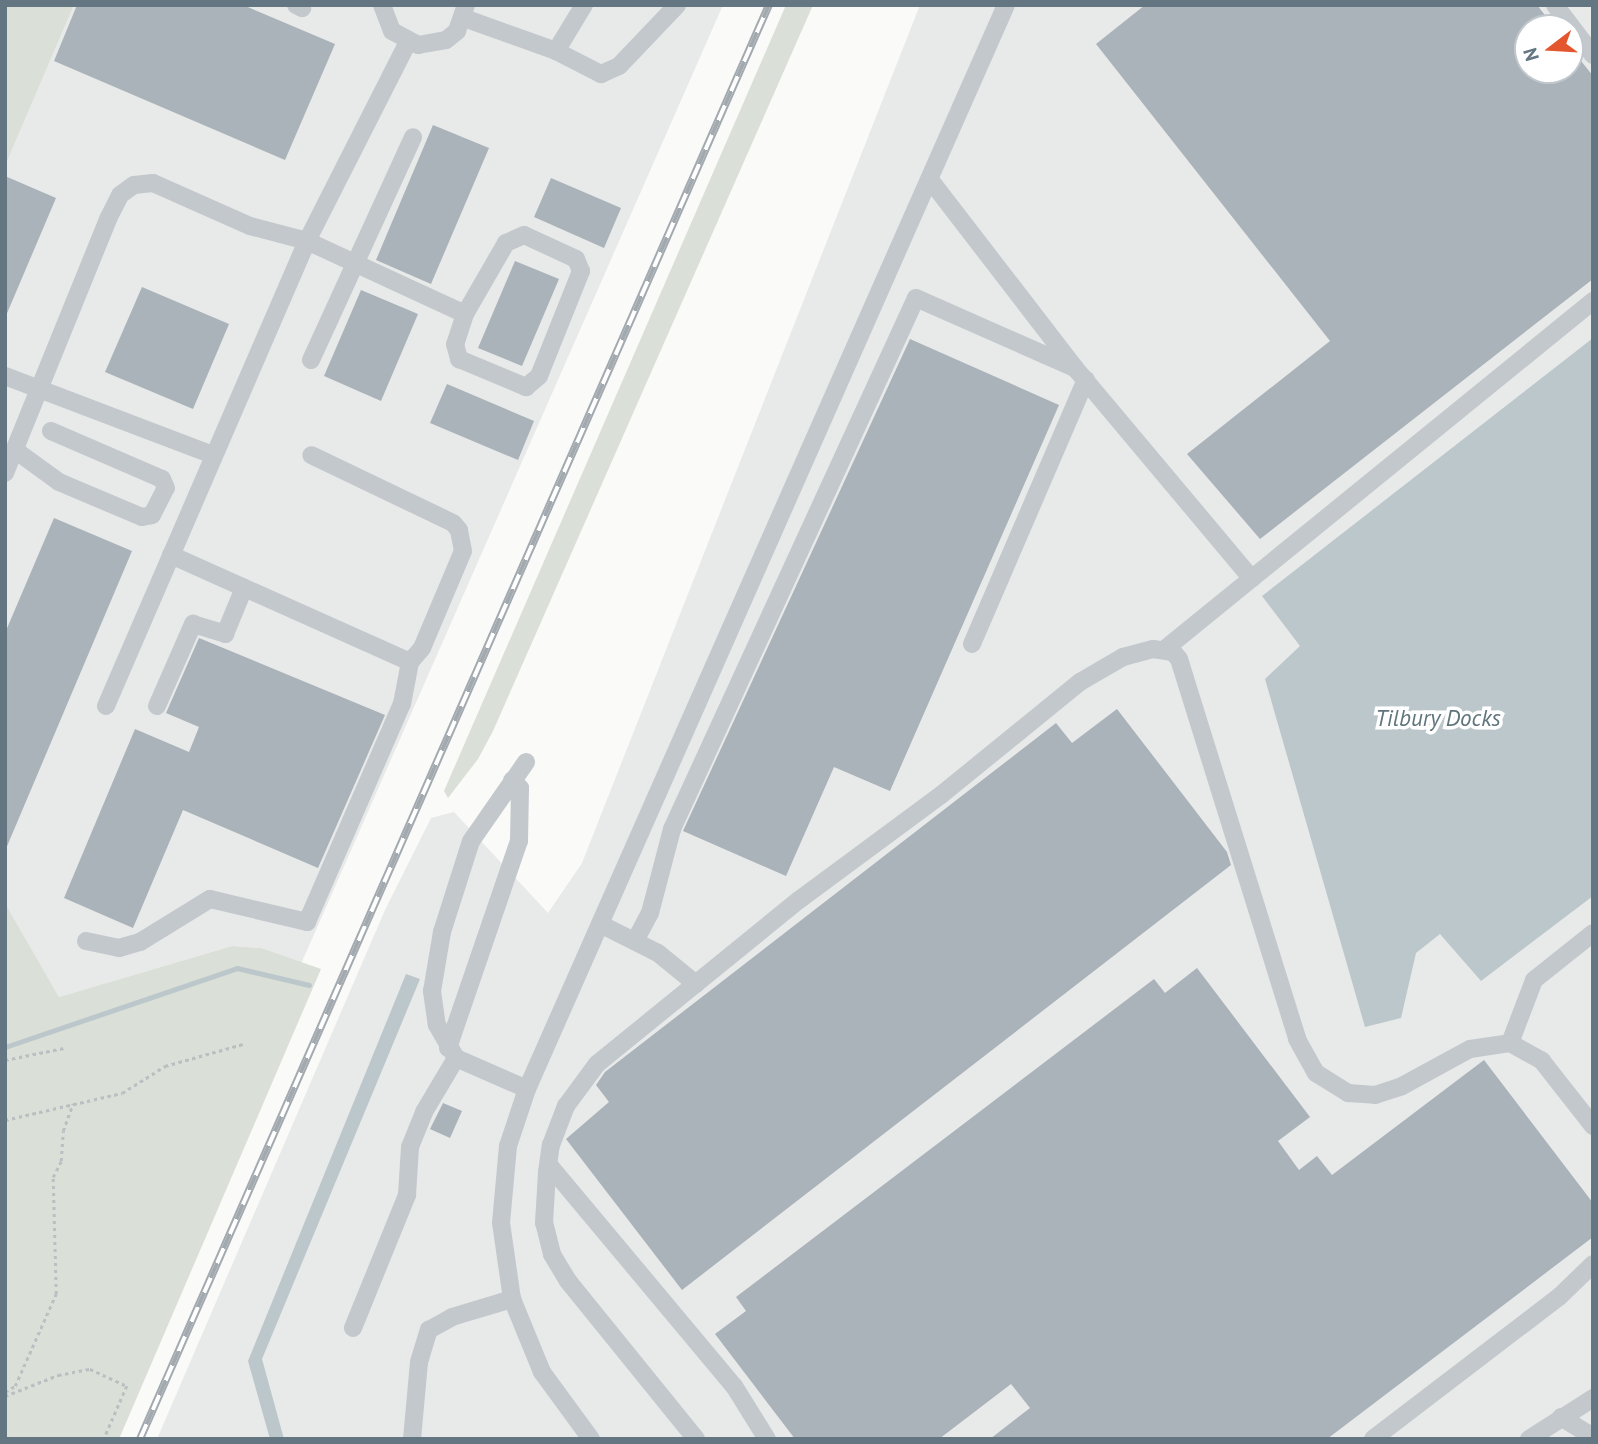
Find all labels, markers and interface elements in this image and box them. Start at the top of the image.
north arrow [1514,14,1584,84]
text: N [1518,45,1544,64]
water label: Tilbury Docks [1375,704,1501,732]

